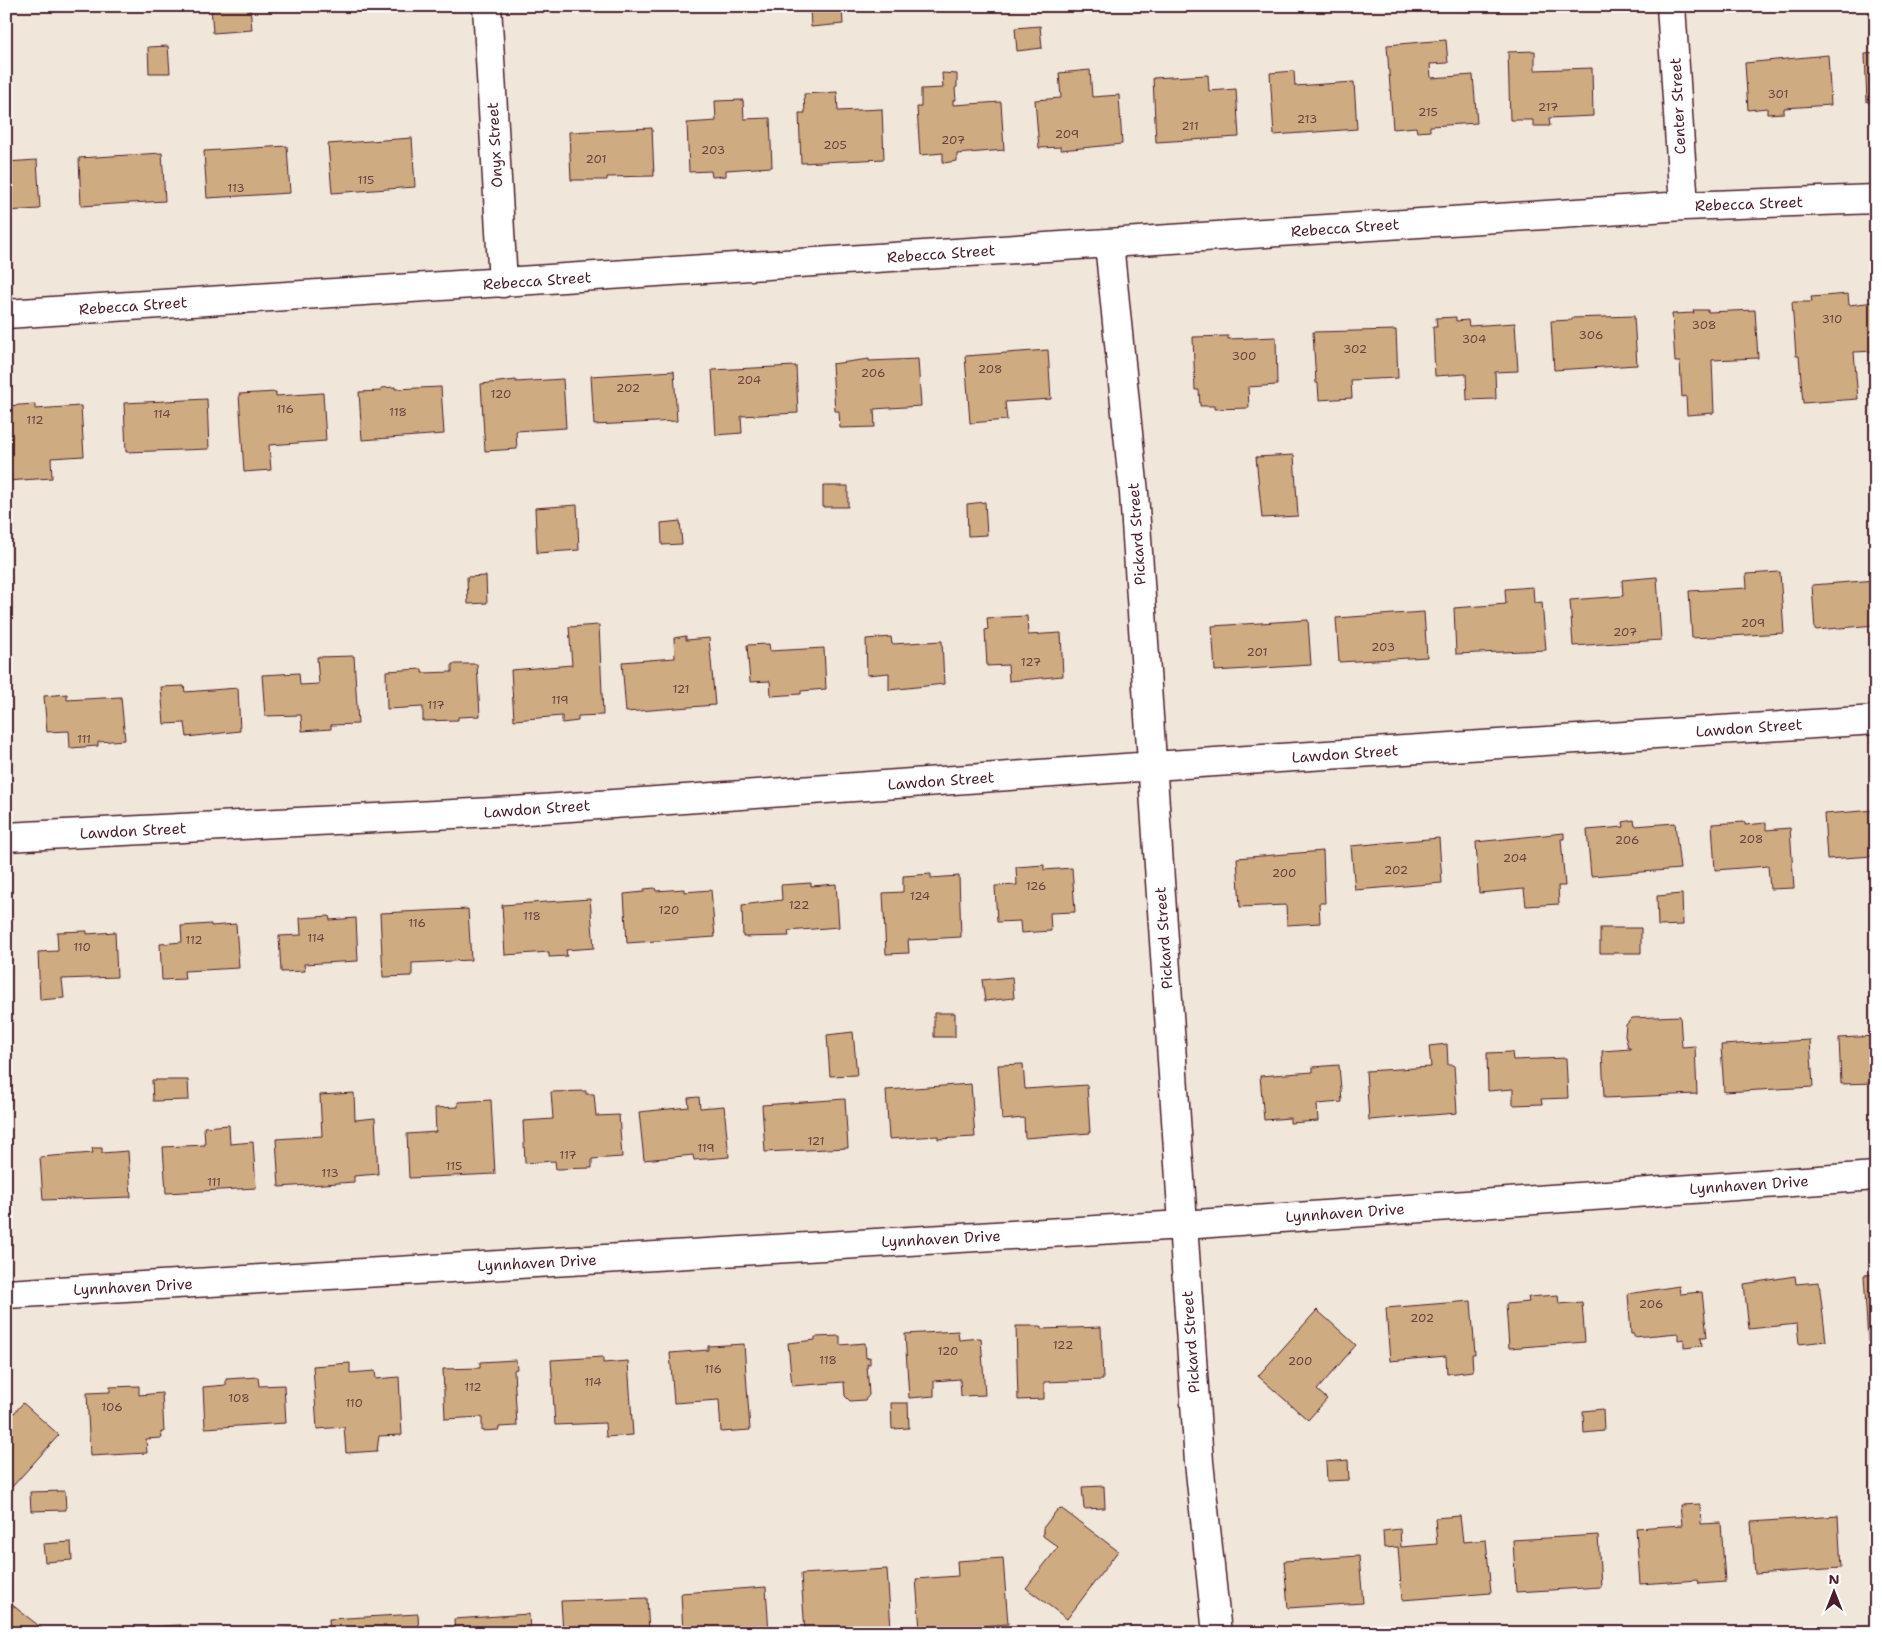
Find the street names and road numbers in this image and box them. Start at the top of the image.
street label: Center Street [1665,57,1691,155]
street label: Onyx Street [483,102,507,188]
street label: Rebecca Street [1694,192,1804,216]
street label: Rebecca Street [1290,214,1400,242]
street label: Rebecca Street [886,240,996,268]
street label: Rebecca Street [482,267,592,295]
street label: Rebecca Street [78,292,188,320]
street label: Pickard Street [1123,482,1151,586]
street label: Lawdon Street [1695,714,1803,742]
street label: Lawdon Street [1291,740,1399,768]
street label: Lawdon Street [887,767,995,795]
street label: Lawdon Street [483,795,591,823]
street label: Lawdon Street [79,818,187,844]
street label: Pickard Street [1150,886,1178,990]
street label: Lynnhaven Drive [1689,1171,1809,1199]
street label: Lynnhaven Drive [1285,1199,1405,1227]
street label: Lynnhaven Drive [881,1226,1001,1252]
street label: Lynnhaven Drive [477,1250,597,1276]
street label: Lynnhaven Drive [73,1274,193,1300]
street label: Pickard Street [1177,1290,1205,1394]

